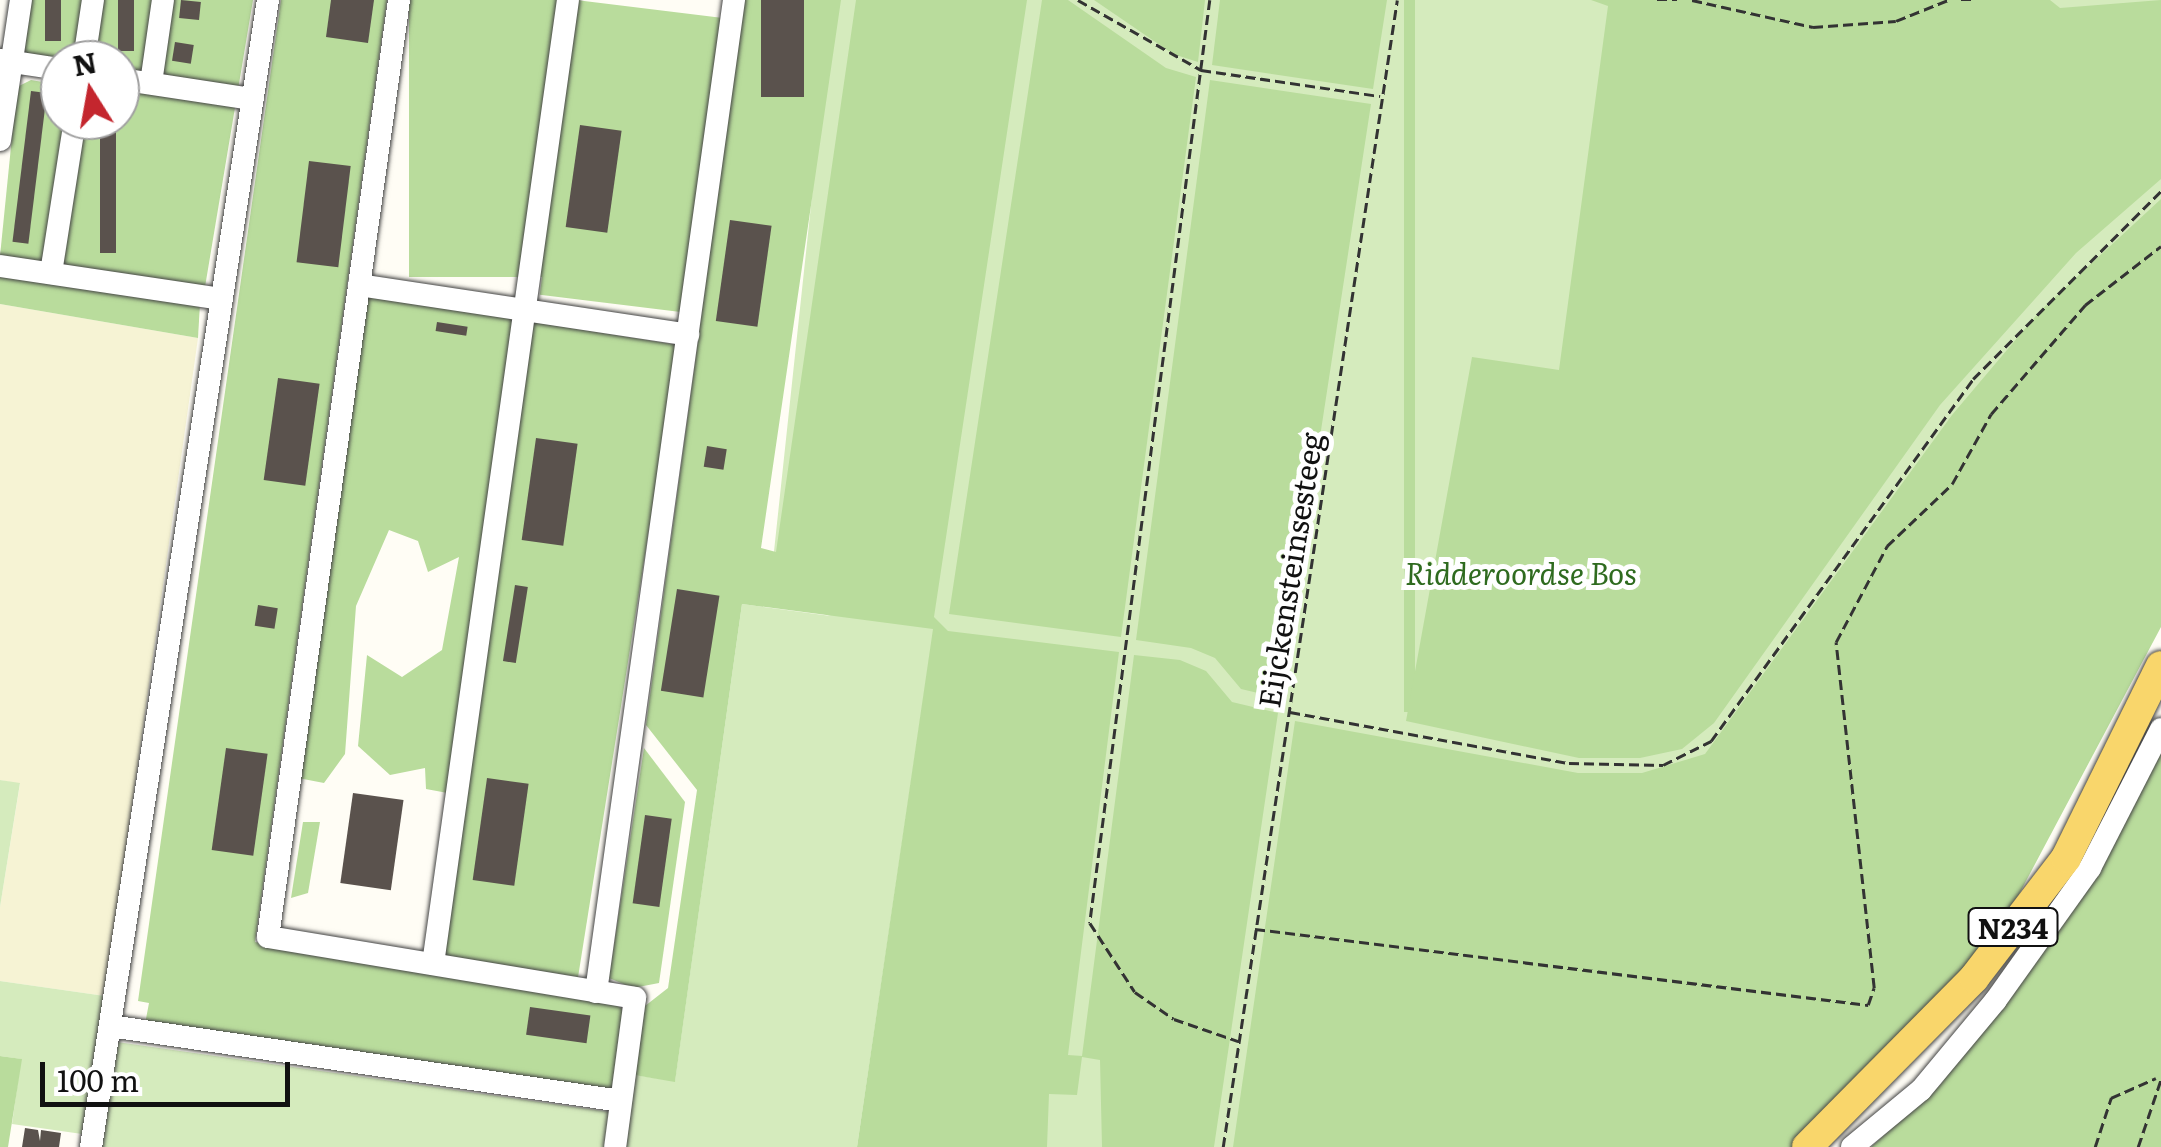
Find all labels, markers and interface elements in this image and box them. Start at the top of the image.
north arrow [40,40,140,140]
text: N [69,40,100,85]
street label: Eijckensteinsesteeg [1249,430,1329,710]
park label: Ridderoordse Bos [1405,554,1637,590]
road number: N234 [1966,904,2060,950]
scale bar [45,1042,295,1104]
text: 100 m [57,1057,139,1101]

